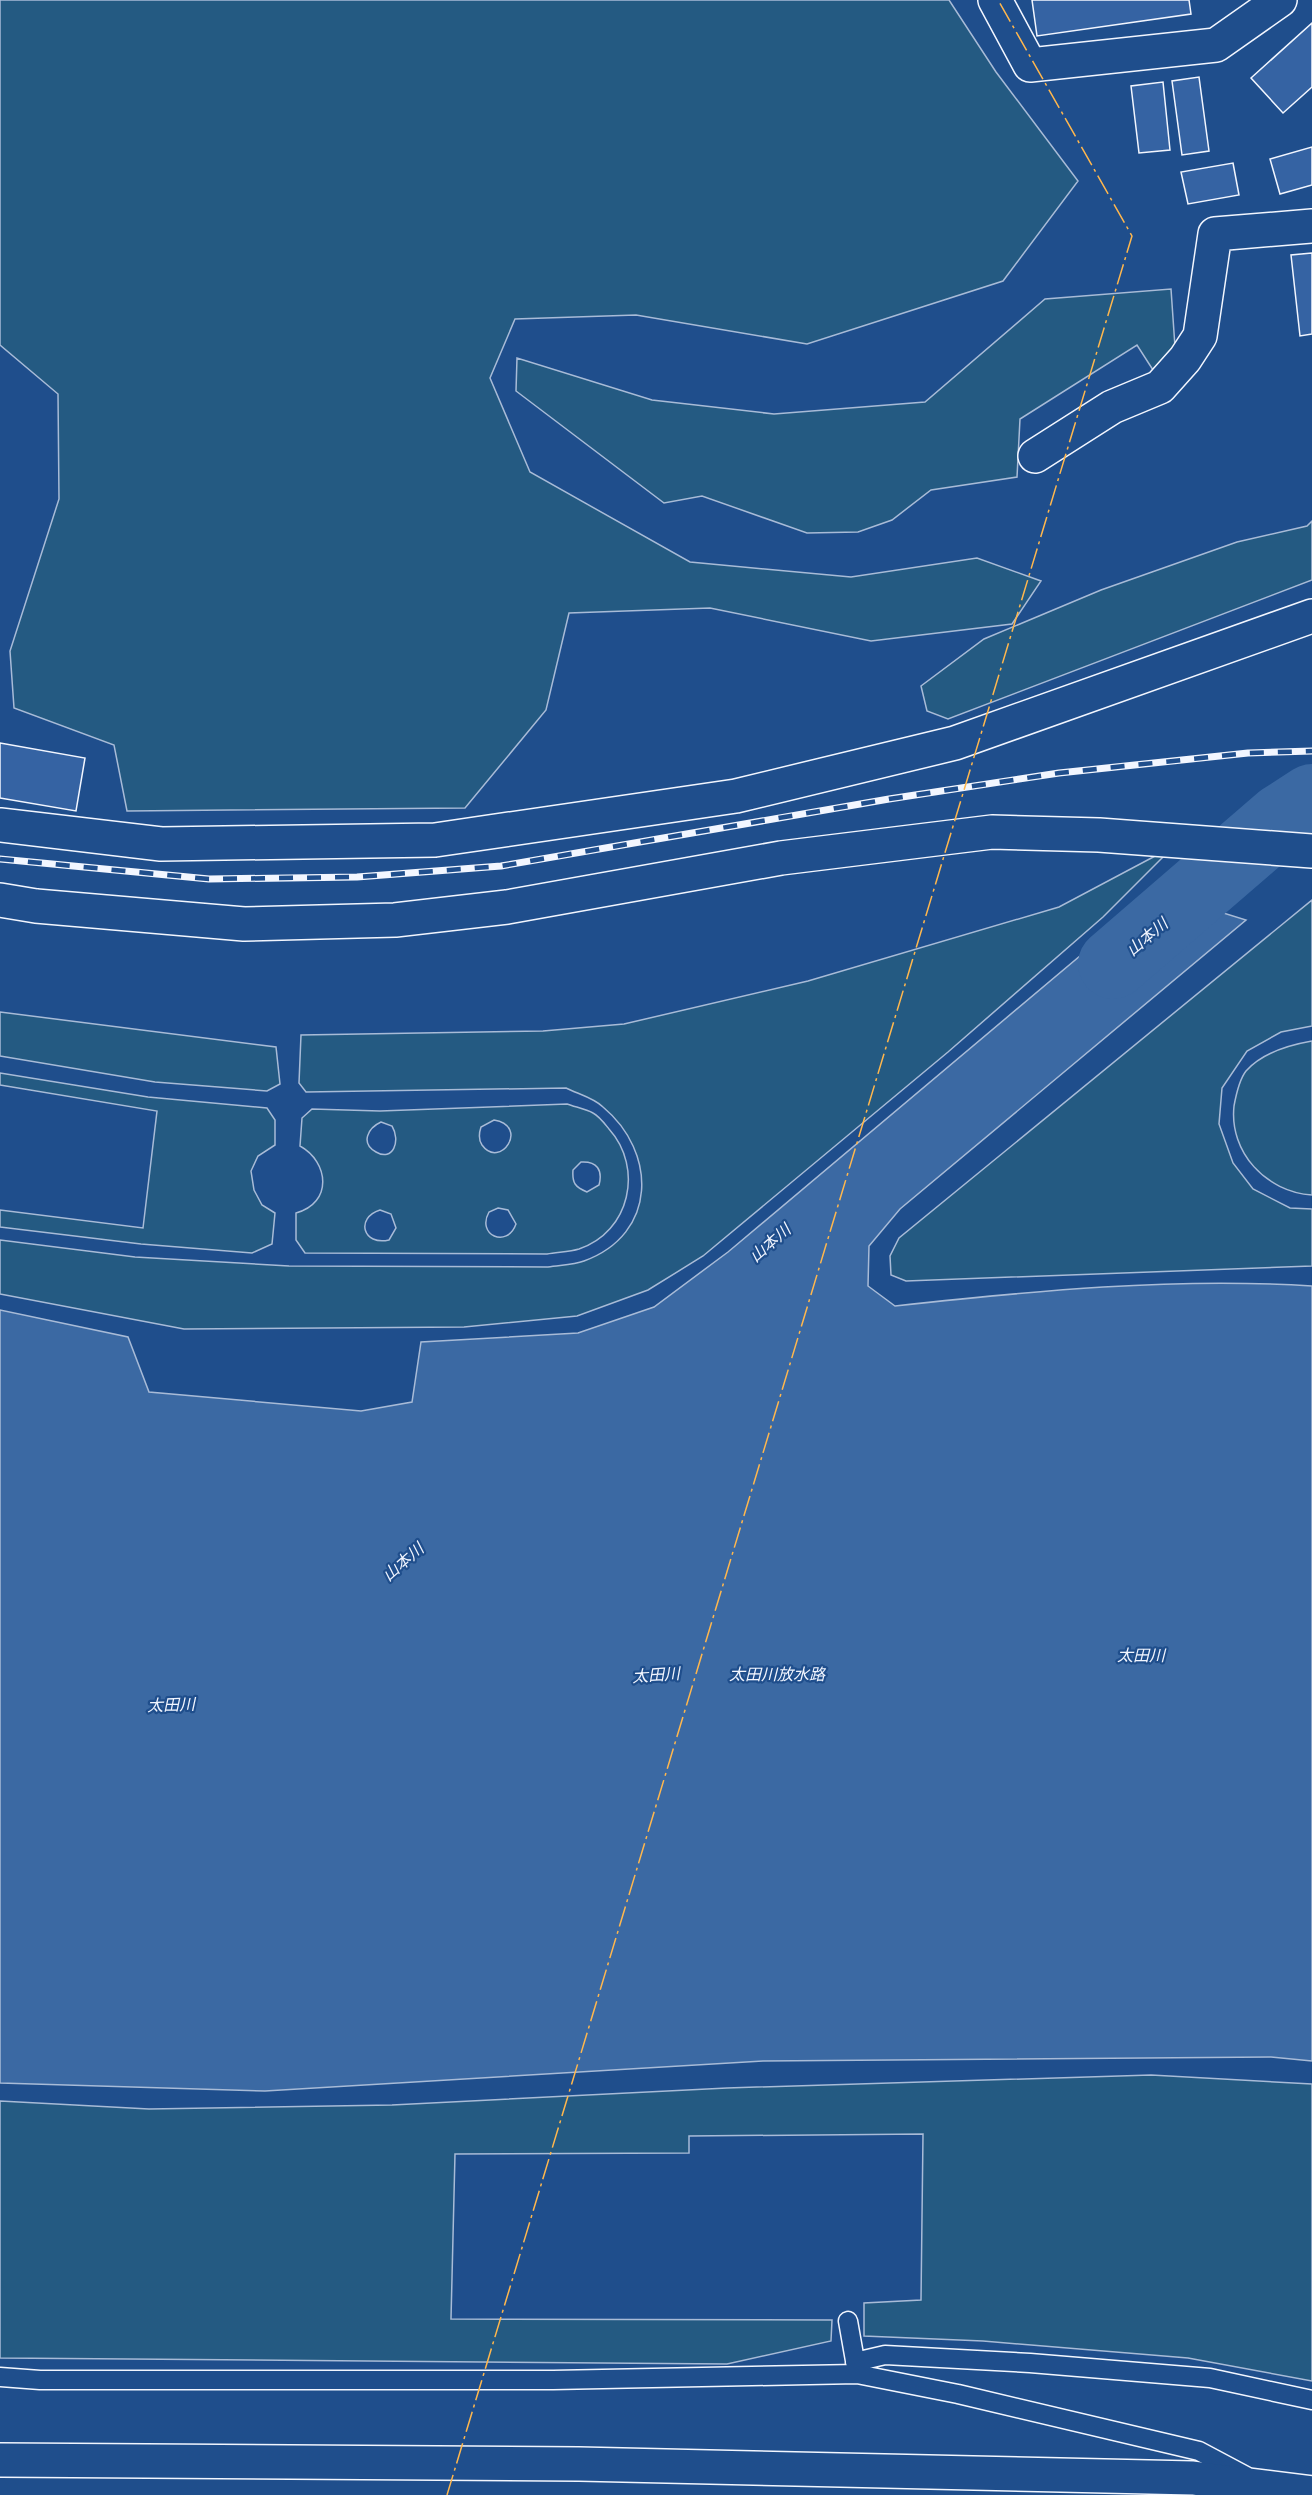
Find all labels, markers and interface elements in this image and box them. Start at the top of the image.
water label: 山本川 [1123,913,1173,960]
water label: 山本川 [746,1219,796,1266]
water label: 山本川 [379,1538,429,1585]
water label: 太田川 [1117,1646,1167,1665]
water label: 太田川 [631,1664,683,1686]
water label: 太田川放水路 [729,1665,827,1684]
water label: 太田川 [147,1695,197,1715]

